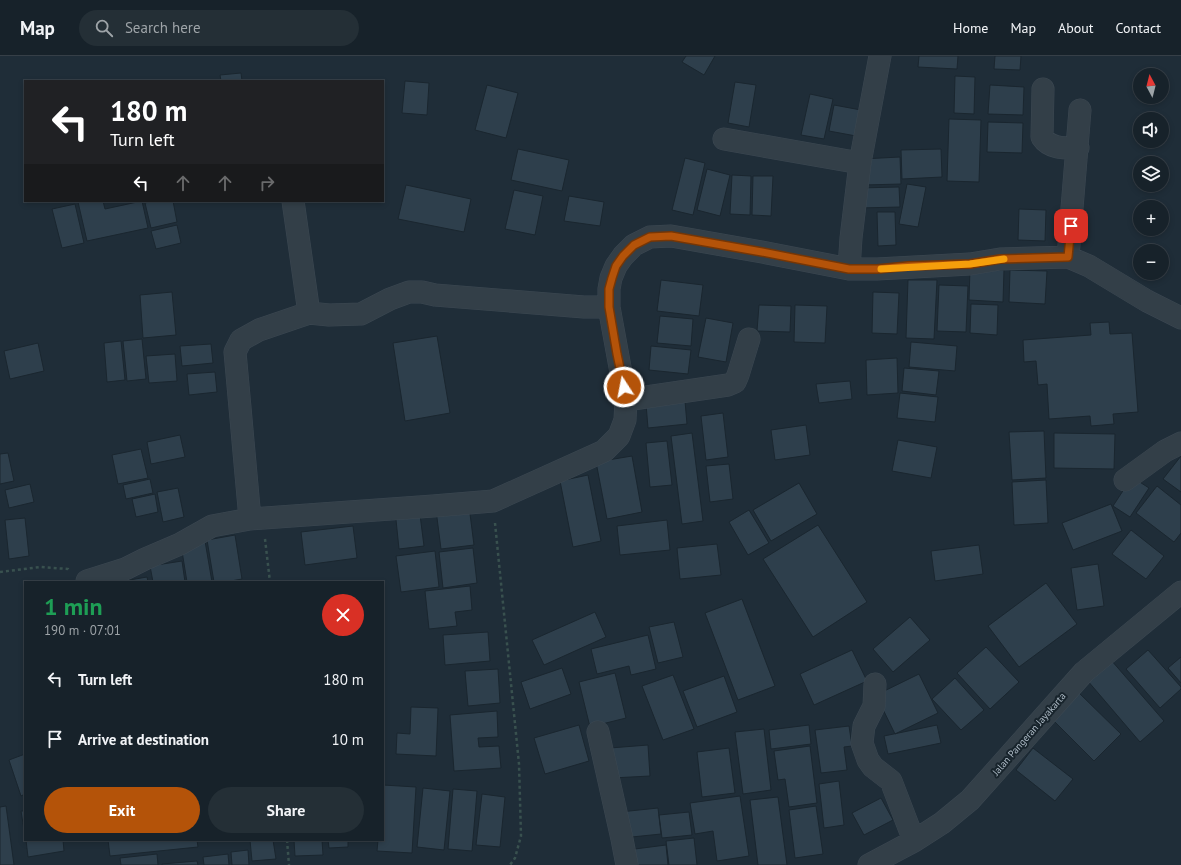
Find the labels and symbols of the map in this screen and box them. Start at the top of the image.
north arrow [1133,68,1169,104]
pin [1054,209,1088,243]
position arrow [603,366,645,408]
street label: Jalan Pangeran Jayakarta [989,690,1069,779]

